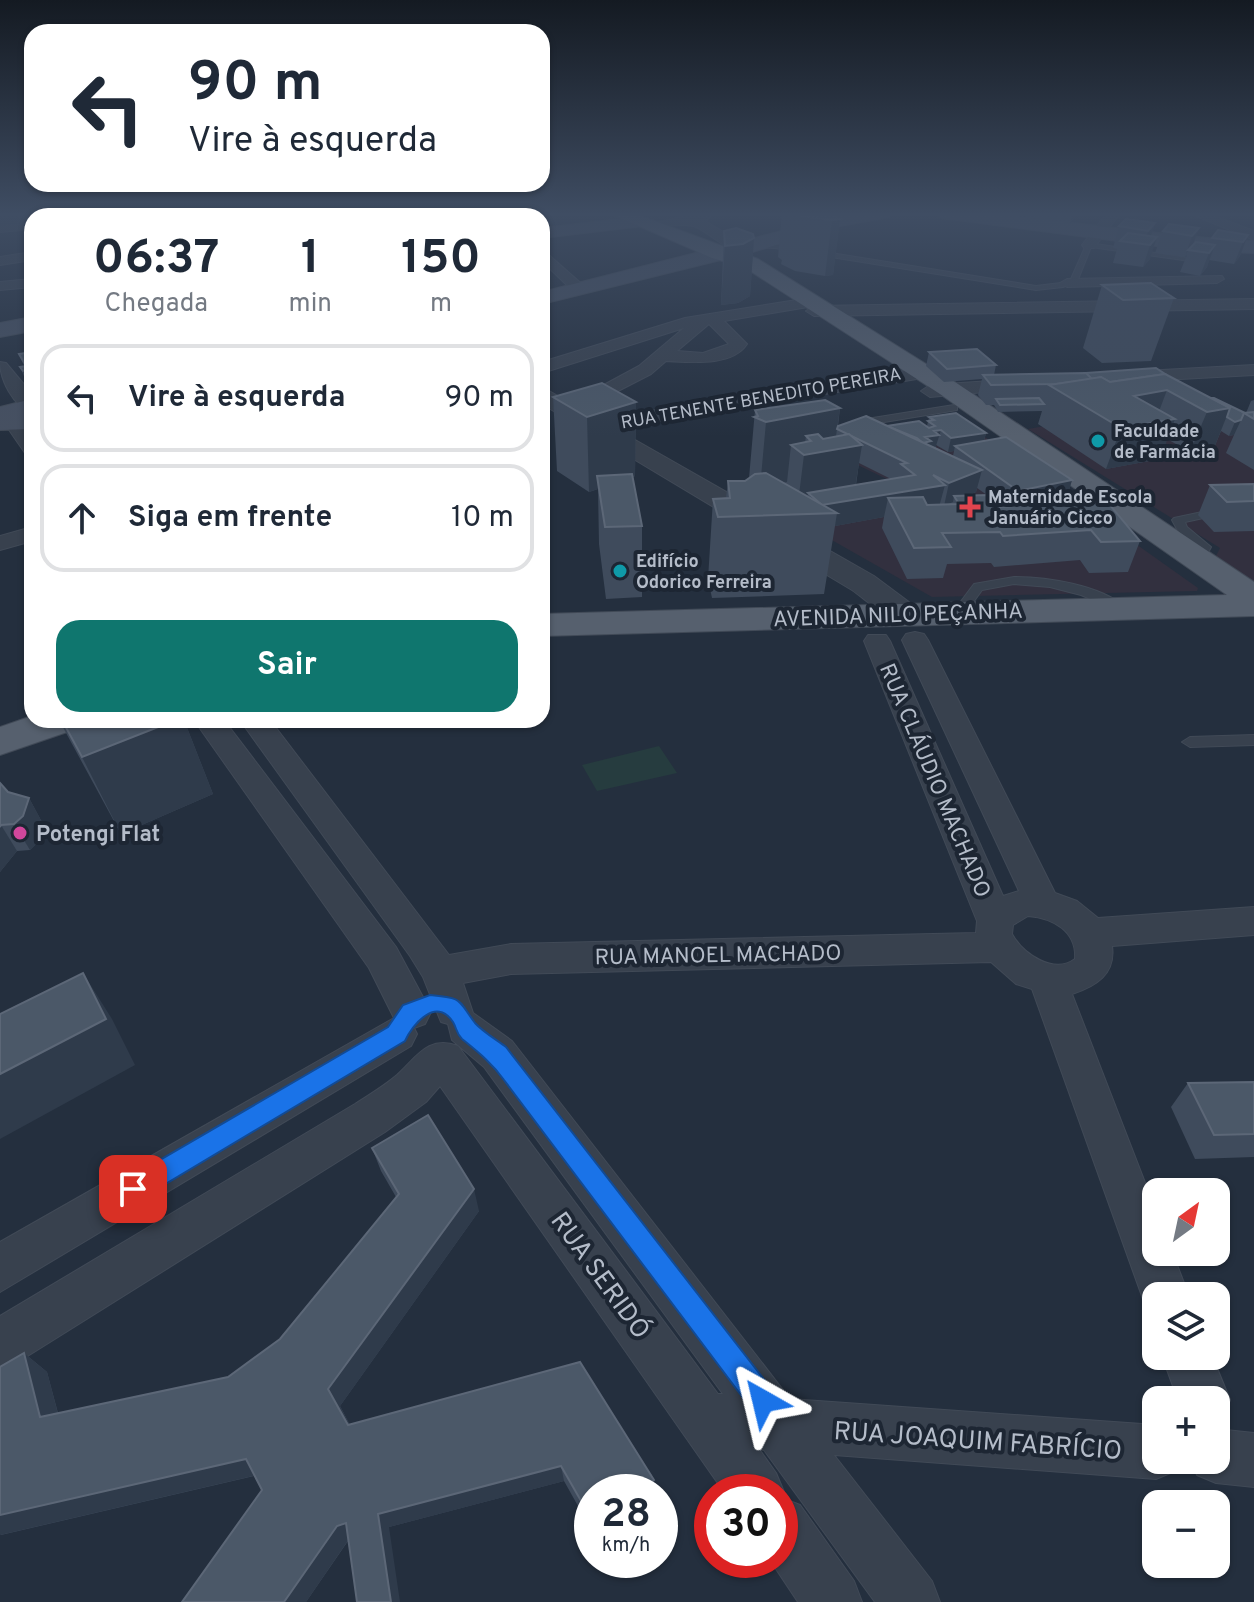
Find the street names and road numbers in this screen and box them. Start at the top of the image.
street label: RUA TENENTE BENEDITO PEREIRA [619,363,903,435]
street label: AVENIDA NILO PEÇANHA [773,599,1023,634]
street label: RUA CLÁUDIO MACHADO [872,659,997,902]
street label: RUA MANOEL MACHADO [594,941,842,972]
street label: RUA SERIDÓ [542,1205,658,1346]
street label: RUA JOAQUIM FABRÍCIO [833,1414,1123,1469]

